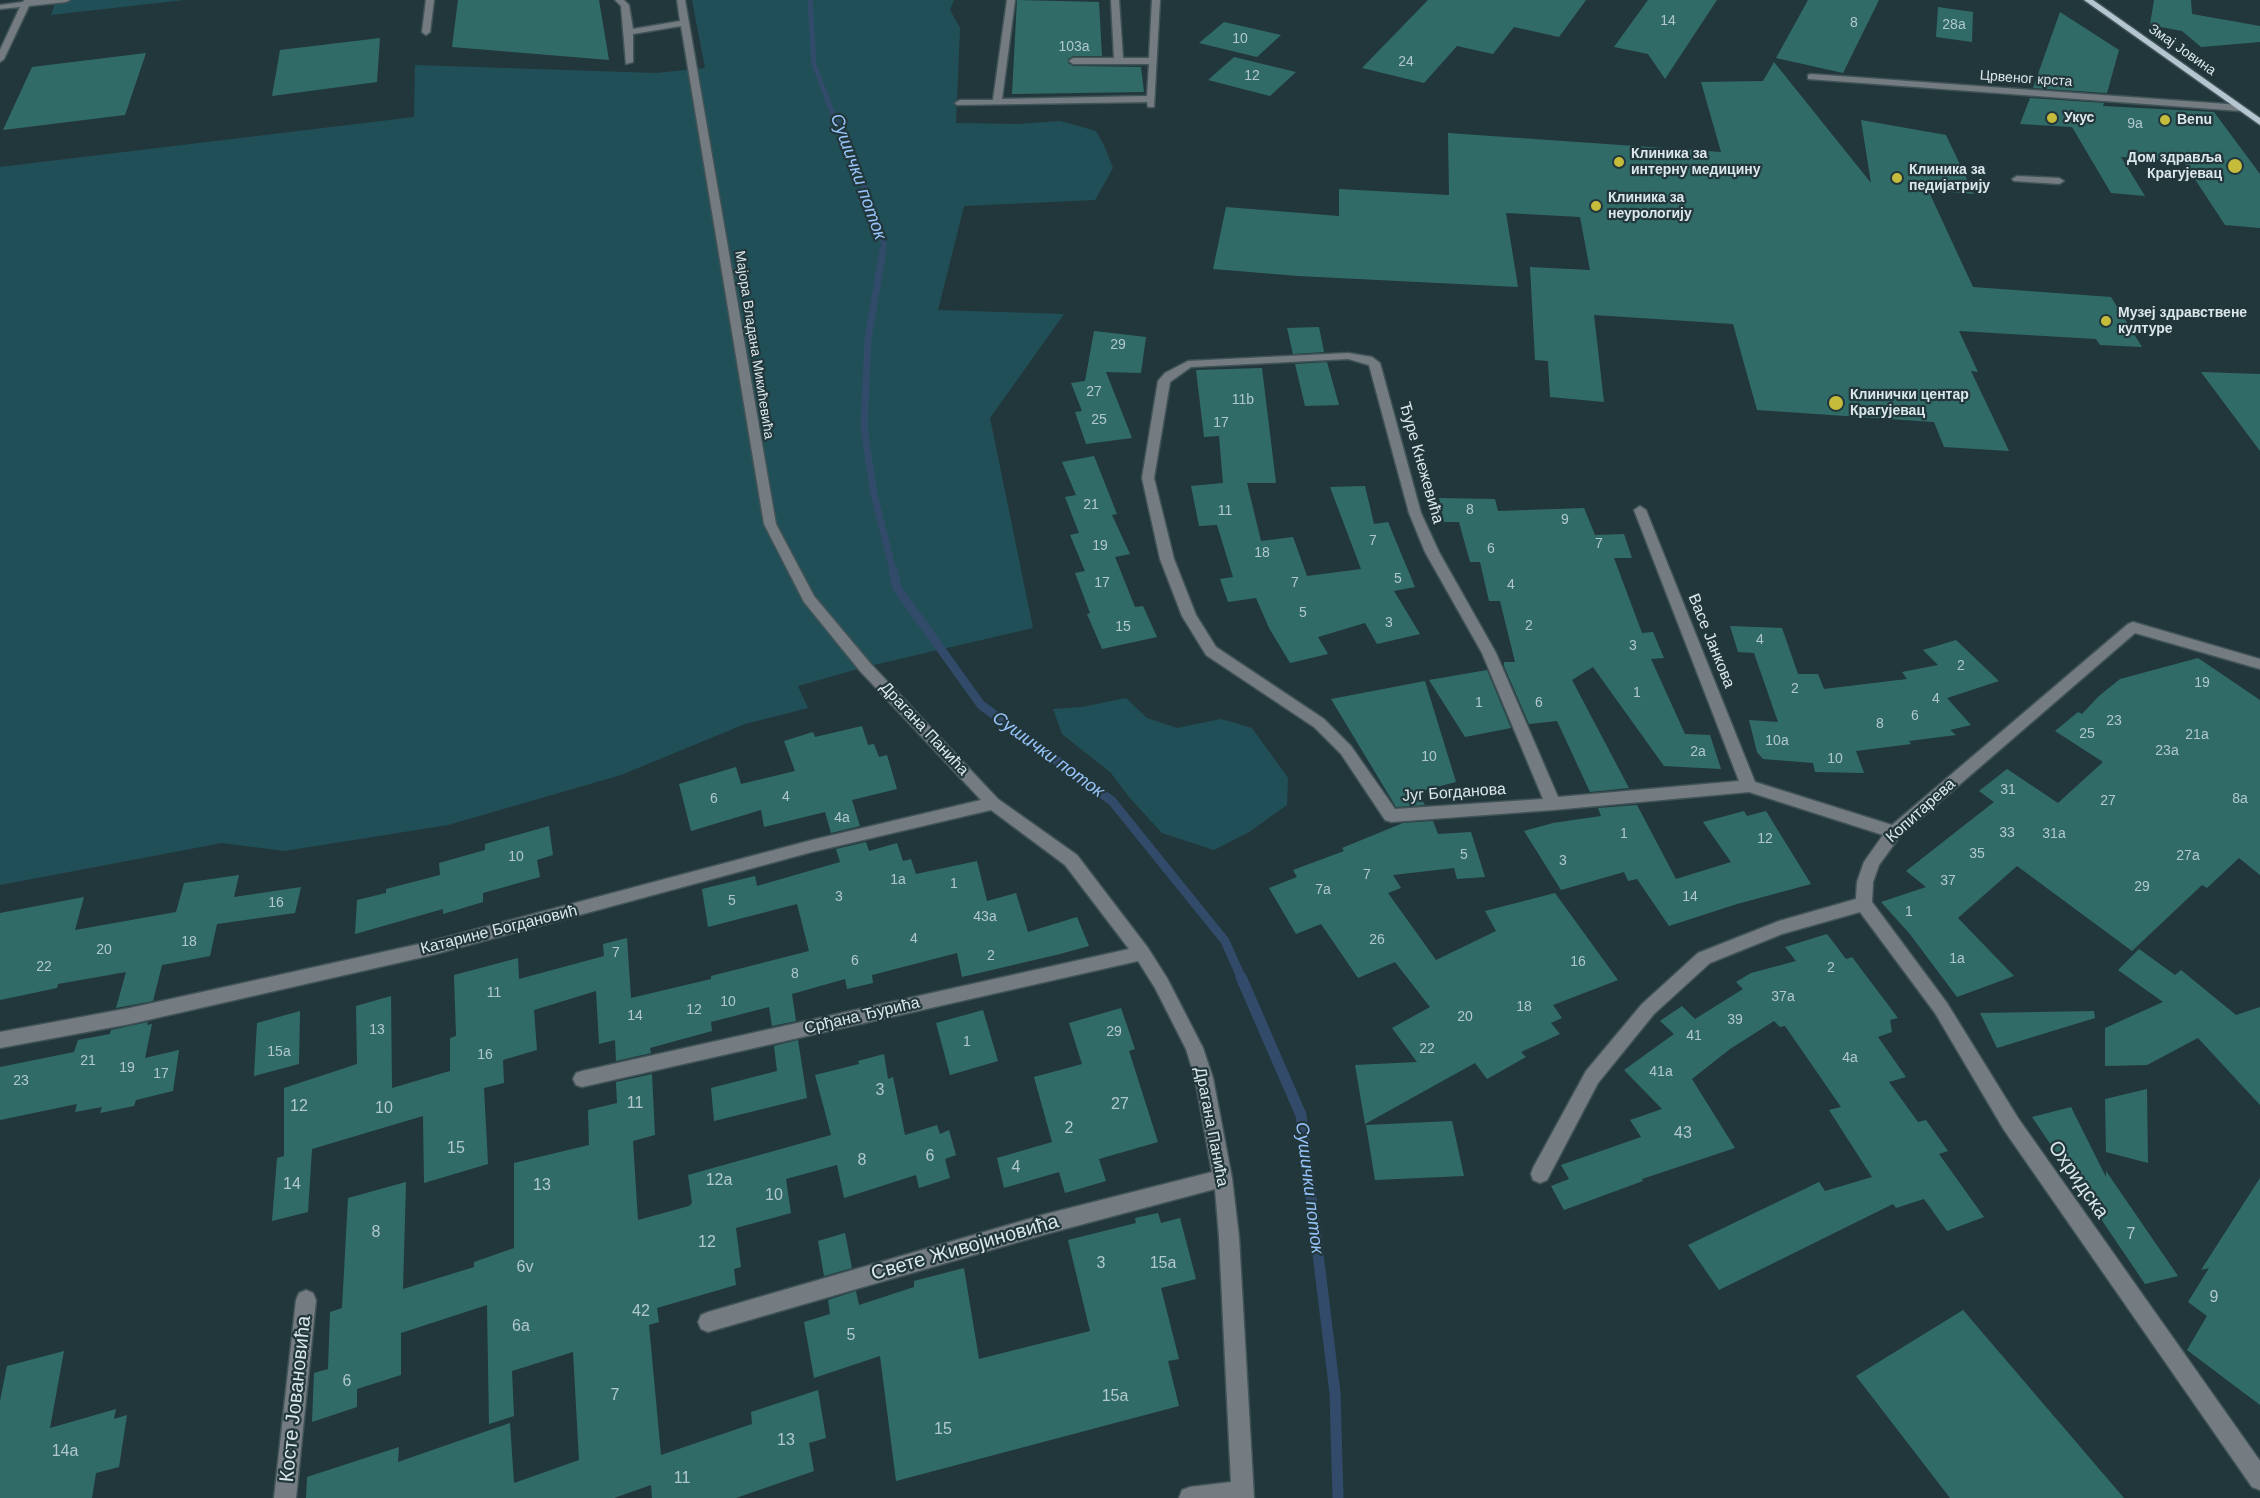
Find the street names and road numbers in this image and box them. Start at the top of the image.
street label: Змај Јовина [2145,21,2219,79]
street label: Црвеног крста [1979,67,2073,91]
street label: Мајора Владана Микићевића [731,250,777,440]
street label: Ђуре Кнежевића [1394,400,1448,526]
street label: Васе Јанкова [1683,591,1739,691]
street label: Драгана Панића [876,678,972,780]
street label: Копитарева [1882,775,1960,847]
street label: Југ Богданова [1401,780,1507,806]
street label: Катарине Богдановић [419,901,579,959]
street label: Срђана Ђурића [802,993,922,1039]
street label: Драгана Панића [1190,1066,1232,1188]
street label: Охридска [2042,1136,2114,1224]
street label: Свете Живојиновића [868,1210,1062,1286]
street label: Косте Јовановића [275,1315,317,1483]

